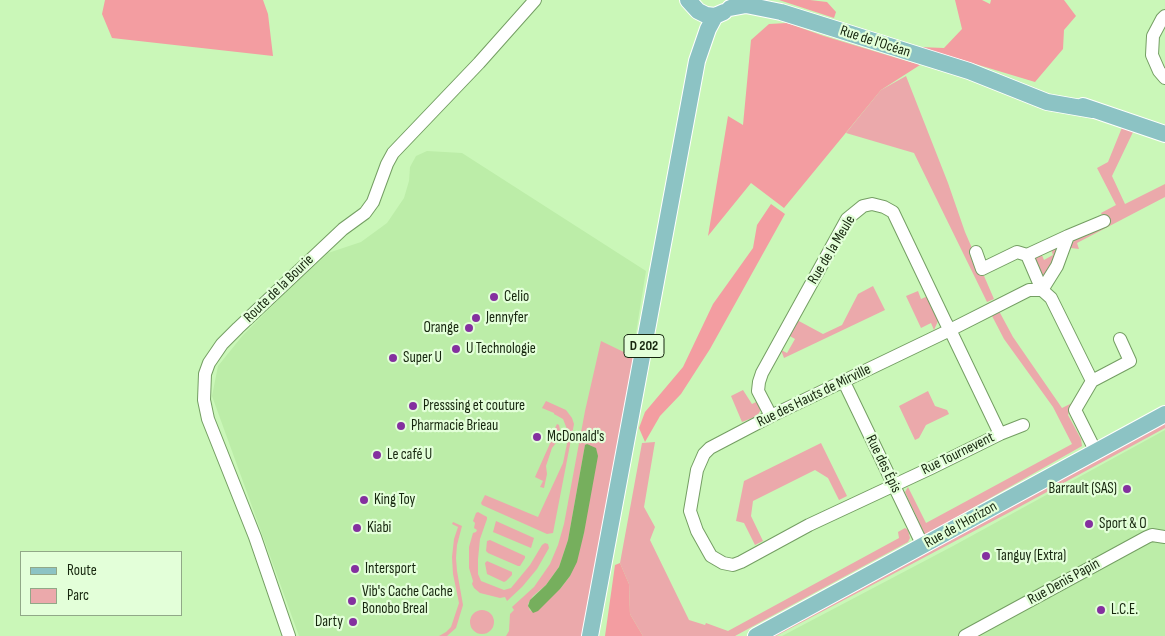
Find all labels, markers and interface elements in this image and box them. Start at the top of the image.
street label: Rue de l'Océan [838,22,912,62]
street label: Rue de la Meule [804,212,860,288]
street label: Route de la Bourie [240,251,318,327]
place label: Celio [504,288,529,306]
marker: Celio [488,291,500,303]
place label: Jennyfer [486,309,528,327]
marker: Jennyfer [470,312,482,324]
place label: Orange [423,319,459,337]
marker: Orange [463,322,475,334]
road number: D 202 [624,334,664,358]
place label: U Technologie [466,340,536,358]
marker: U Technologie [450,343,462,355]
place label: Super U [403,349,442,367]
marker: Super U [387,352,399,364]
street label: Rue des Hauts de Mirville [754,361,874,431]
place label: Presssing et couture [423,397,525,415]
marker: Presssing et couture [407,400,419,412]
place label: Pharmacie Brieau [411,417,498,435]
marker: Pharmacie Brieau [395,420,407,432]
place label: McDonald's [547,428,604,446]
street label: Rue Tournevent [919,429,997,479]
marker: McDonald's [531,431,543,443]
street label: Rue des Épis [861,432,905,496]
place label: Le café U [387,446,432,464]
marker: Le café U [371,449,383,461]
place label: Barrault (SAS) [1049,480,1117,498]
marker: Barrault (SAS) [1121,483,1133,495]
place label: King Toy [374,491,415,509]
marker: King Toy [358,494,370,506]
street label: Rue de l'Horizon [922,498,1000,552]
place label: Sport & O [1099,515,1147,533]
marker: Sport & O [1083,518,1095,530]
place label: Kiabi [367,519,391,537]
marker: Kiabi [351,522,363,534]
place label: Tanguy (Extra) [996,547,1066,565]
marker: Tanguy (Extra) [980,550,992,562]
legend [20,551,182,616]
street label: Rue Denis Papin [1025,555,1103,609]
place label: Intersport [365,560,416,578]
text: Route [67,561,97,580]
marker: Intersport [349,563,361,575]
place label: Vib's Cache Cache Bonobo Breal [362,583,453,618]
text: Parc [67,586,89,605]
marker: Vib's Cache Cache Bonobo Breal [346,595,358,607]
place label: L.C.E. [1111,601,1138,619]
marker: L.C.E. [1095,604,1107,616]
place label: Darty [315,613,343,631]
marker: Darty [347,616,359,628]

